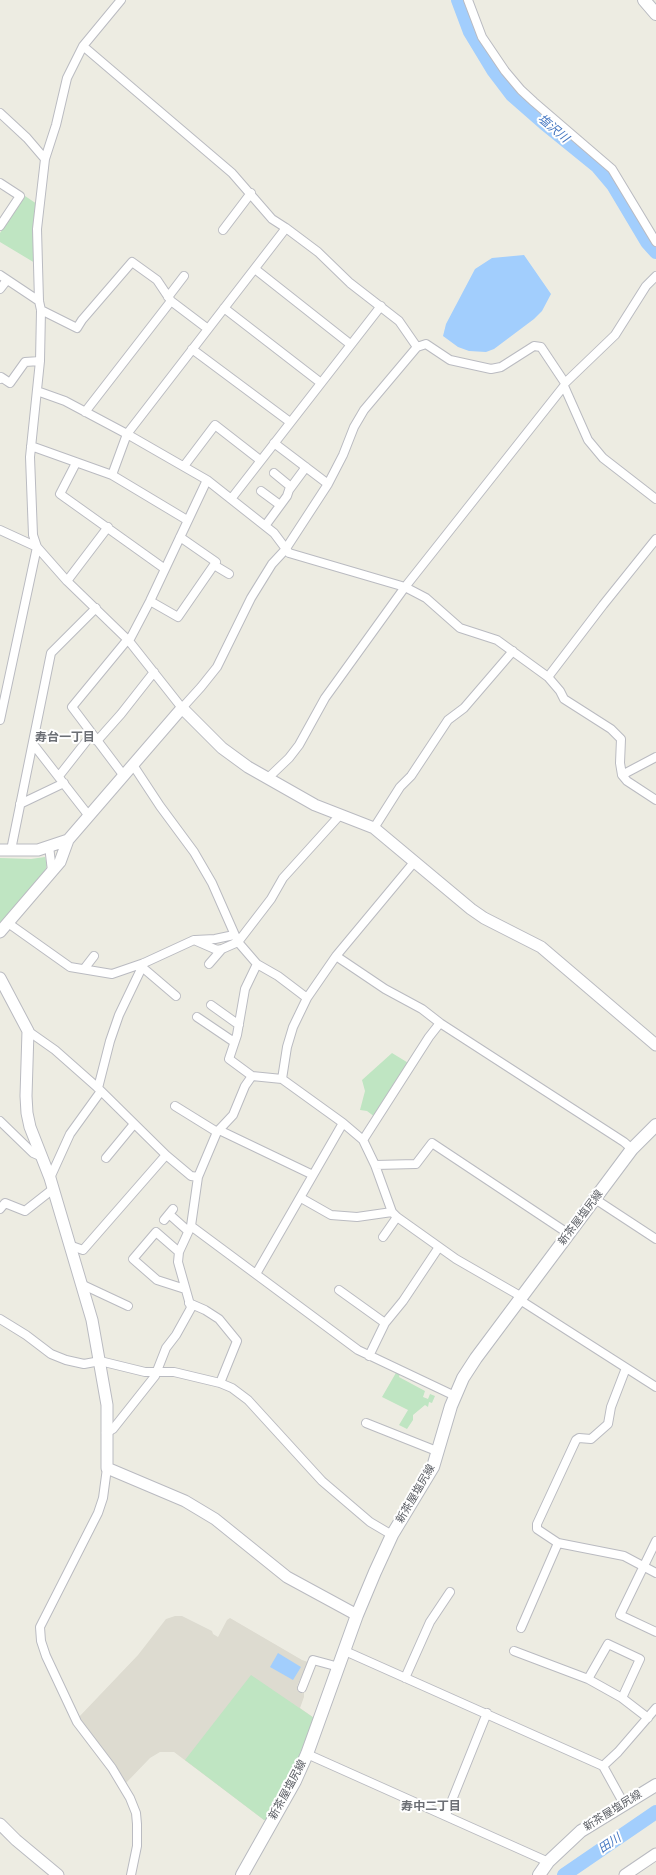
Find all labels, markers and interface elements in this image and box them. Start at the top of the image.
water label: 塩沢川 [535,112,571,146]
district label: 寿台一丁目 [35,731,95,745]
street label: 新茶屋塩尻線 [556,1188,606,1248]
street label: 新茶屋塩尻線 [394,1462,438,1526]
street label: 新茶屋塩尻線 [267,1758,309,1822]
street label: 新茶屋塩尻線 [582,1788,644,1834]
district label: 寿中二丁目 [401,1800,461,1814]
water label: 田川 [596,1831,624,1857]

